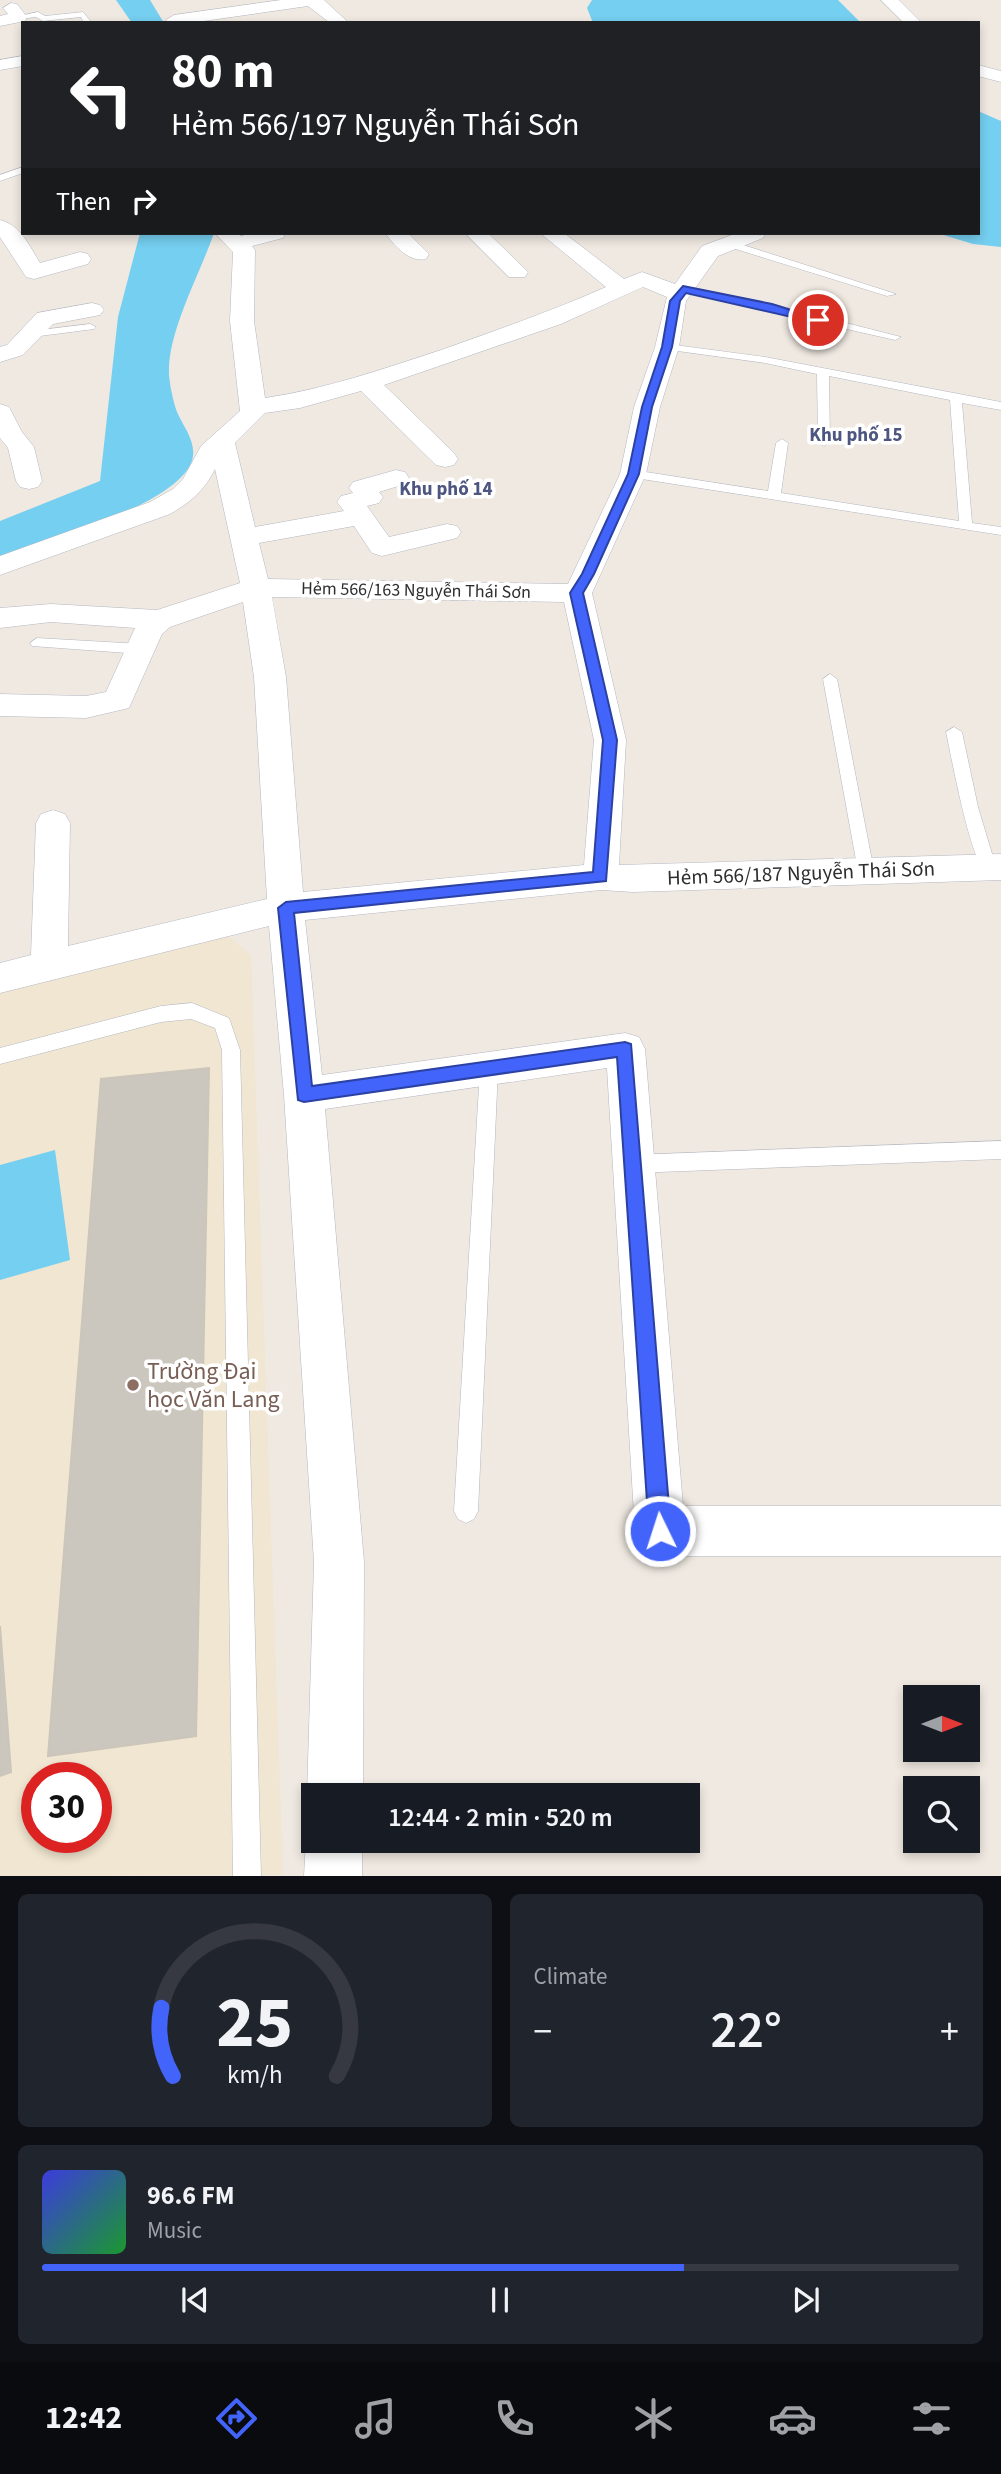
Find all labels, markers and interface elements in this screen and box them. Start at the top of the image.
text: 80 m [171,37,275,107]
icon: left [56,49,147,140]
text: Hẻm 566/197 Nguyễn Thái Sơn [171,102,579,148]
icon: right [125,182,163,220]
text: Then [56,183,111,220]
pin [788,290,848,350]
icon: arrive [799,301,837,339]
district label: Khu phố 15 [809,422,903,449]
district label: Khu phố 14 [399,476,493,503]
street label: Hẻm 566/163 Nguyễn Thái Sơn [301,576,531,605]
street label: Hẻm 566/187 Nguyễn Thái Sơn [667,853,935,893]
place label: Trường Đại học Văn Lang [147,1354,280,1417]
marker: Trường Đại học Văn Lang [125,1377,141,1393]
position arrow [623,1494,697,1568]
north arrow [903,1685,980,1762]
map controls [903,1685,980,1853]
speed limit sign: 30 [21,1762,112,1853]
button: search [903,1776,980,1853]
text: 12:44 · 2 min · 520 m [388,1799,613,1836]
text: Climate [534,1960,607,1993]
text: 25 [216,1972,293,2076]
text: 22° [711,1994,782,2068]
text: − [534,2005,552,2059]
text: + [940,2005,959,2059]
text: km/h [227,2057,283,2093]
text: 96.6 FM [147,2177,235,2214]
text: Music [147,2214,202,2247]
icon: previous [176,2281,214,2319]
icon: pause [481,2281,519,2319]
icon: next [787,2281,825,2319]
icon: directions [212,2394,261,2443]
icon: music [351,2394,400,2443]
icon: phone [490,2394,539,2443]
icon: climate [629,2394,678,2443]
icon: car [768,2394,817,2443]
icon: filters [907,2394,956,2443]
text: 12:42 [45,2395,122,2441]

